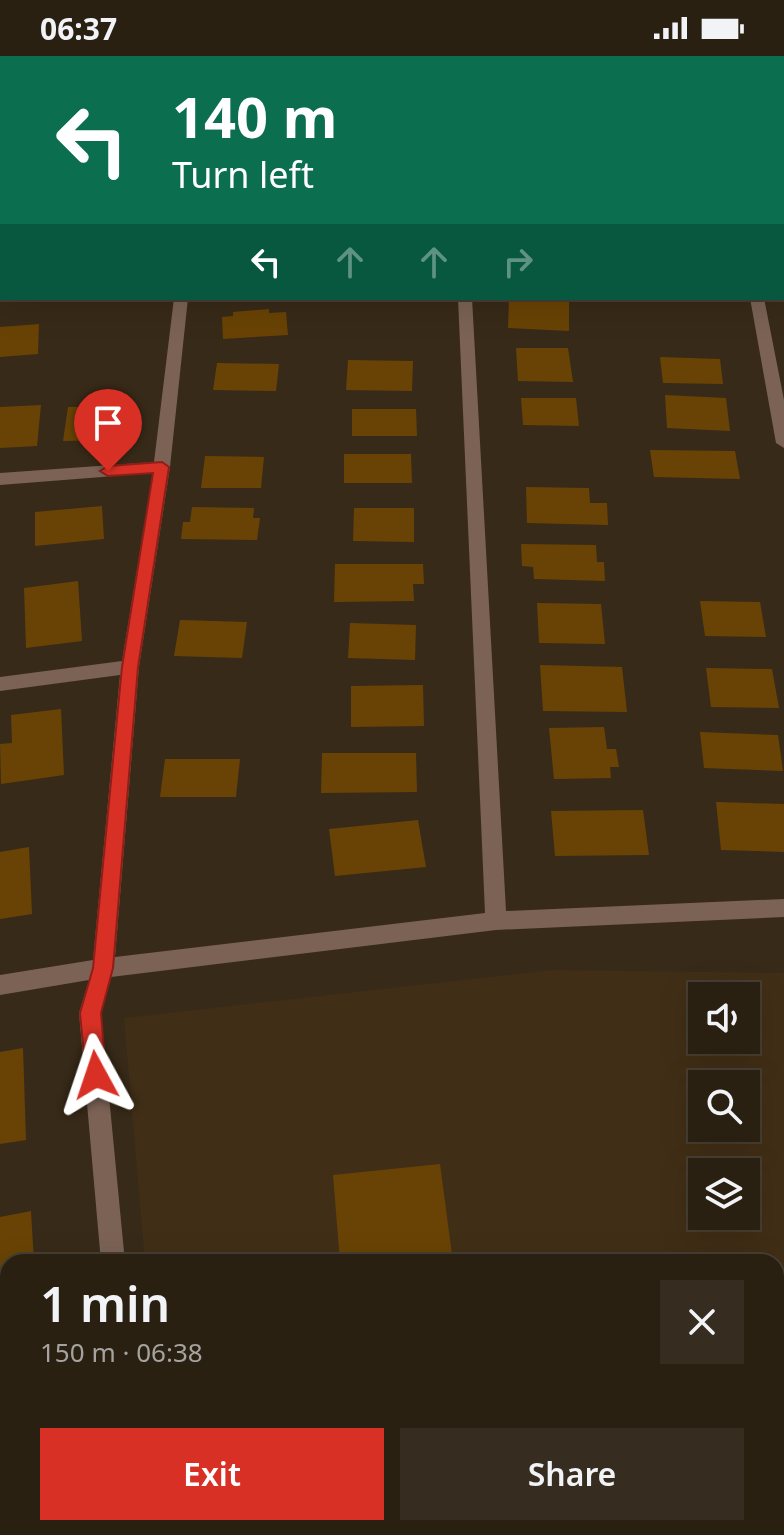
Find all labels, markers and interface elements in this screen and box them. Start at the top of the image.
text: 06:37 [40,8,117,49]
text: 140 m [172,78,337,154]
icon: left [40,88,144,192]
text: Turn left [172,150,314,199]
icon: left [244,240,288,284]
icon: ahead [328,240,372,284]
icon: ahead [412,240,456,284]
icon: right [496,240,540,284]
pin [74,389,142,471]
icon: arrive [86,401,130,445]
map controls [688,982,760,1230]
button: sound [688,982,760,1054]
position arrow [54,1033,138,1117]
button: search [688,1070,760,1142]
button: layers [688,1158,760,1230]
text: 1 min [40,1271,170,1336]
button: close [660,1280,744,1364]
text: 150 m · 06:38 [40,1334,203,1370]
button: Exit [40,1428,384,1520]
button: Share [400,1428,744,1520]

